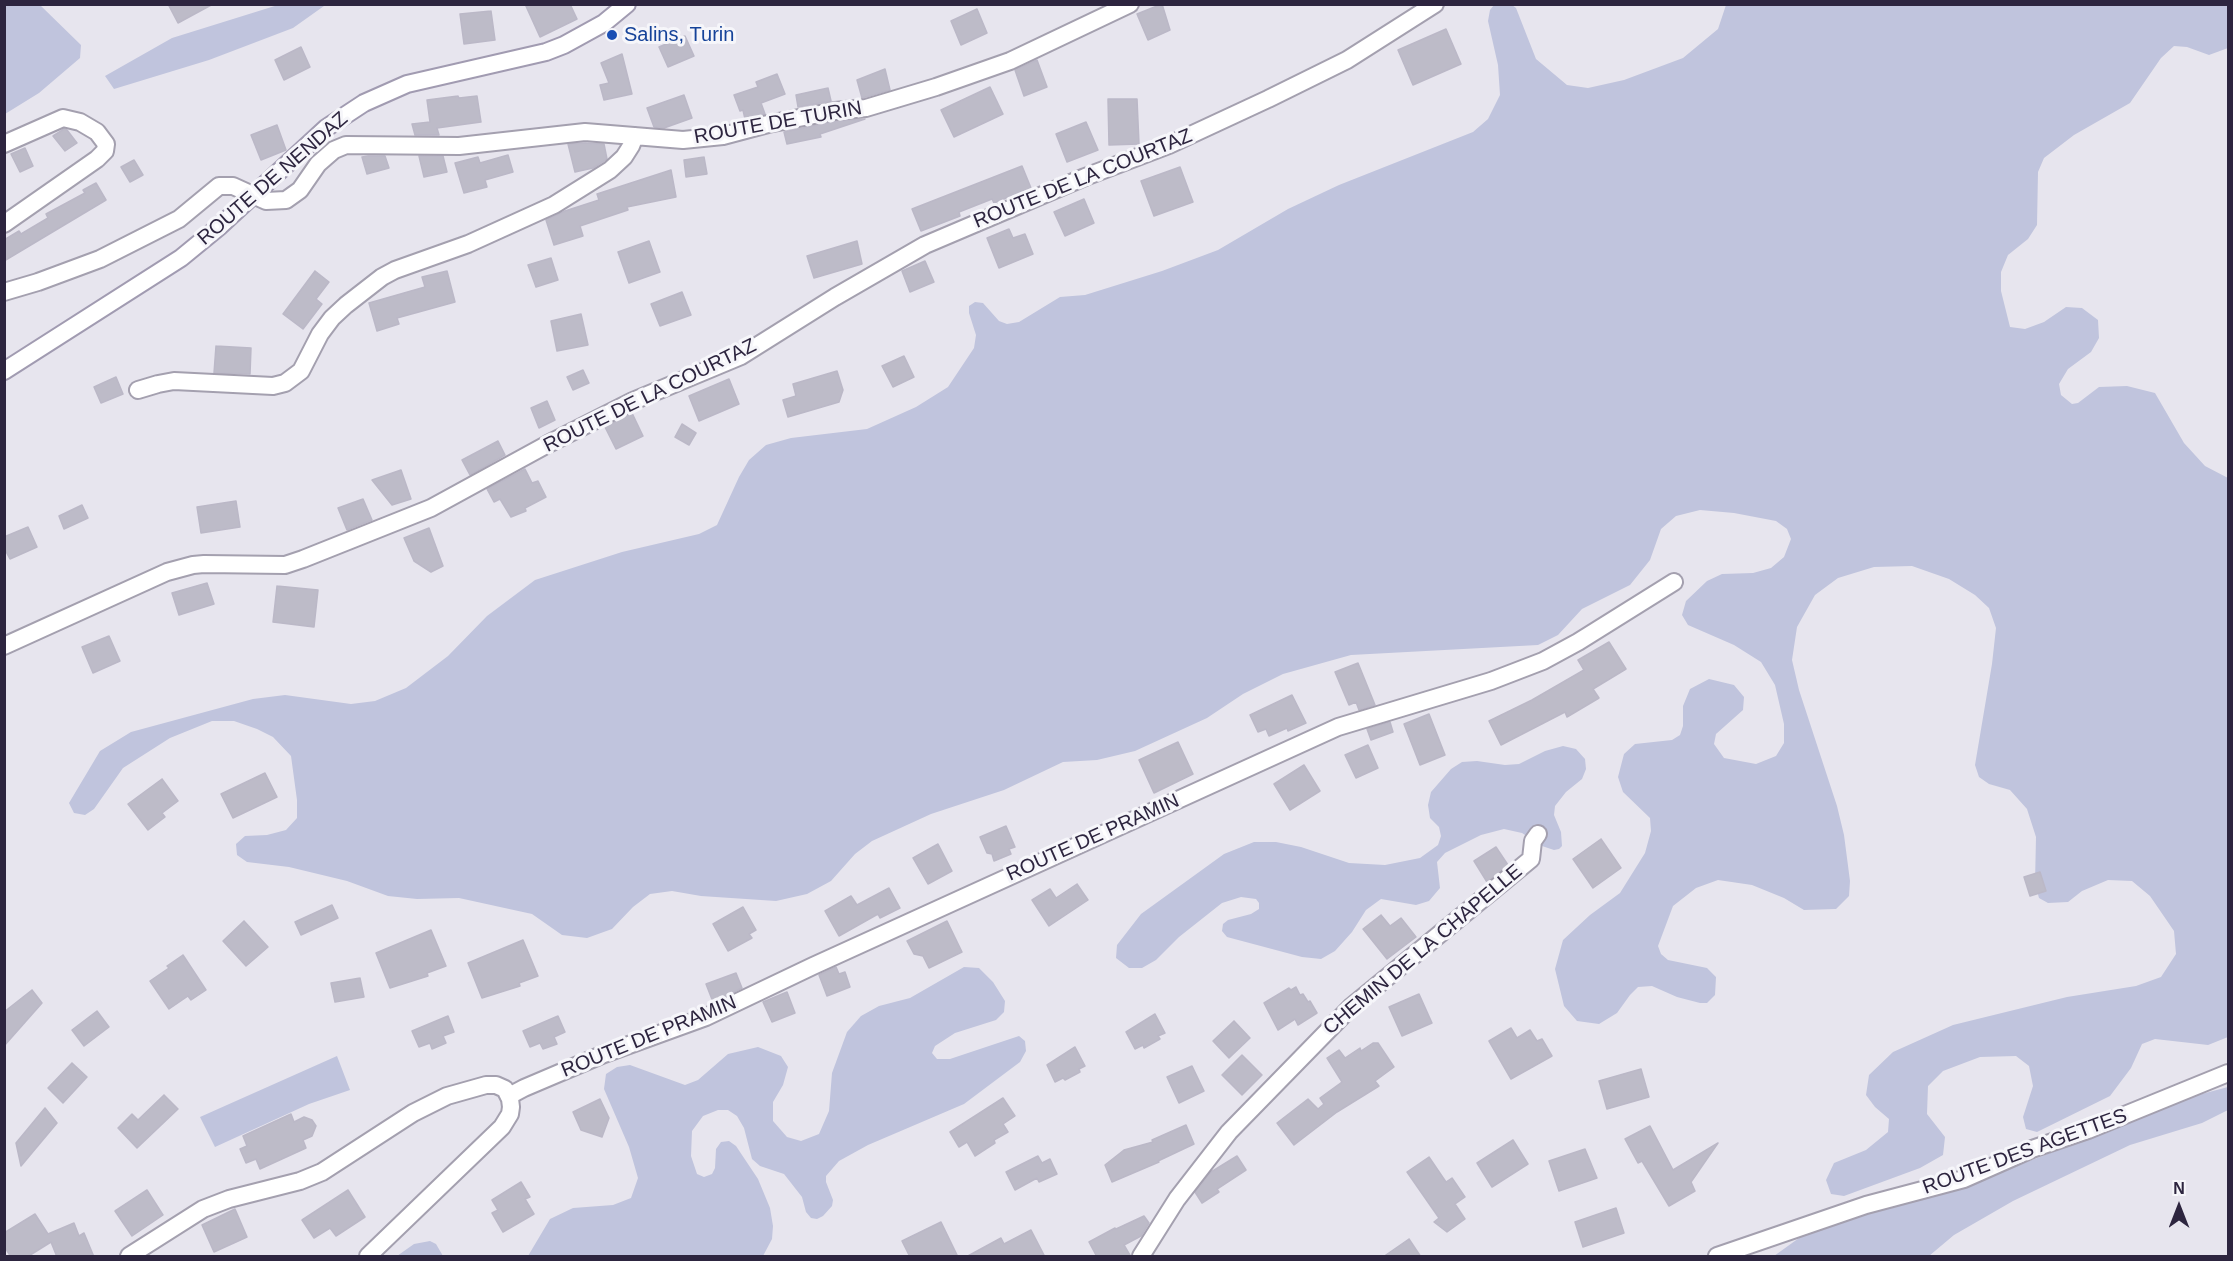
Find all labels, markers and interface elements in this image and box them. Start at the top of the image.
place label: Salins, Turin [624,23,734,47]
marker: Salins, Turin [605,28,619,42]
street label: ROUTE DE TURIN [692,96,864,150]
street label: ROUTE DE NENDAZ [193,107,353,251]
street label: ROUTE DE LA COURTAZ [970,124,1196,234]
street label: ROUTE DE LA COURTAZ [540,334,760,458]
street label: ROUTE DE PRAMIN [1003,789,1183,887]
street label: CHEMIN DE LA CHAPELLE [1319,860,1527,1040]
street label: ROUTE DE PRAMIN [558,991,740,1083]
street label: ROUTE DES AGETTES [1920,1104,2130,1200]
north arrow [2149,1177,2209,1237]
text: N [2173,1180,2185,1197]

